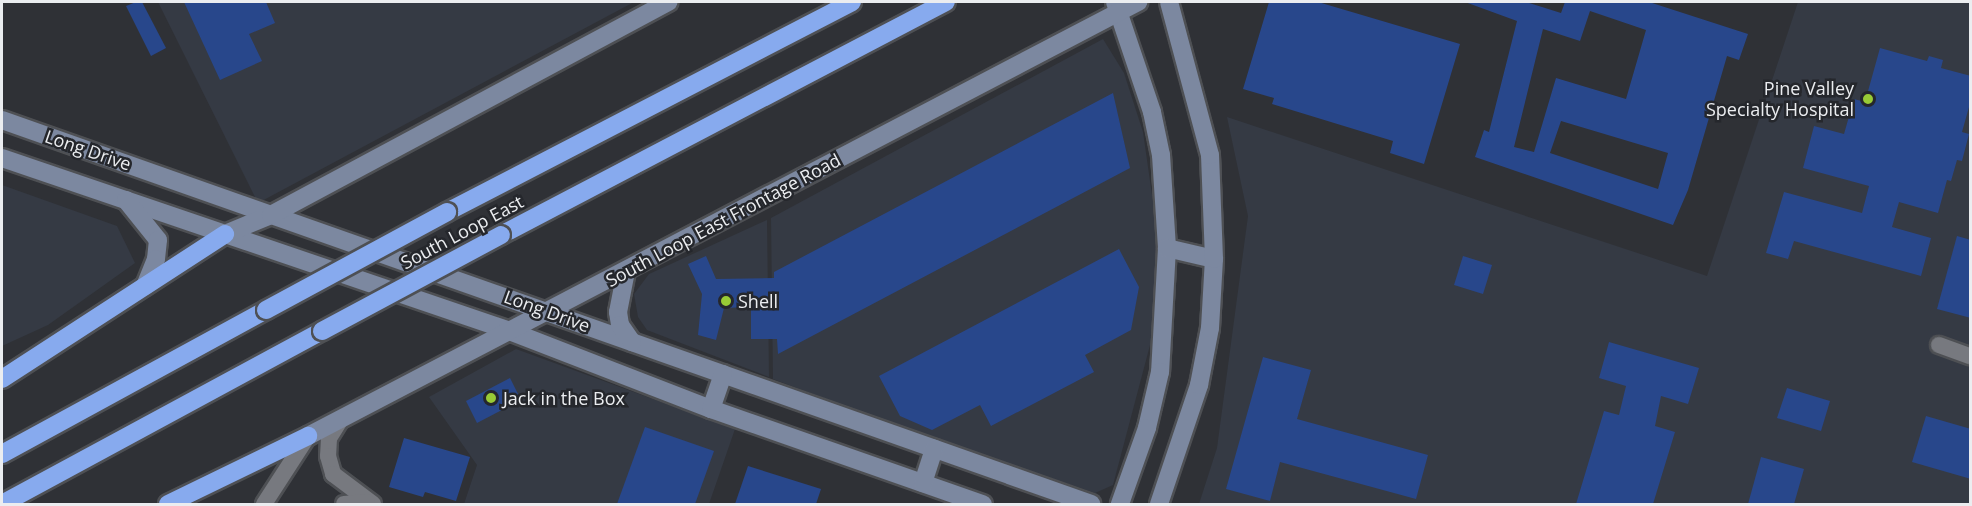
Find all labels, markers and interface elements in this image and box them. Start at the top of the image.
place label: Pine Valley Specialty Hospital [1706,78,1854,121]
marker: Pine Valley Specialty Hospital [1859,90,1877,108]
street label: Long Drive [42,125,134,175]
street label: South Loop East Frontage Road [602,149,844,291]
street label: South Loop East [397,191,527,273]
street label: Long Drive [501,285,593,337]
place label: Shell [738,290,778,312]
marker: Shell [719,294,733,308]
place label: Jack in the Box [503,387,625,409]
marker: Jack in the Box [484,391,498,405]

